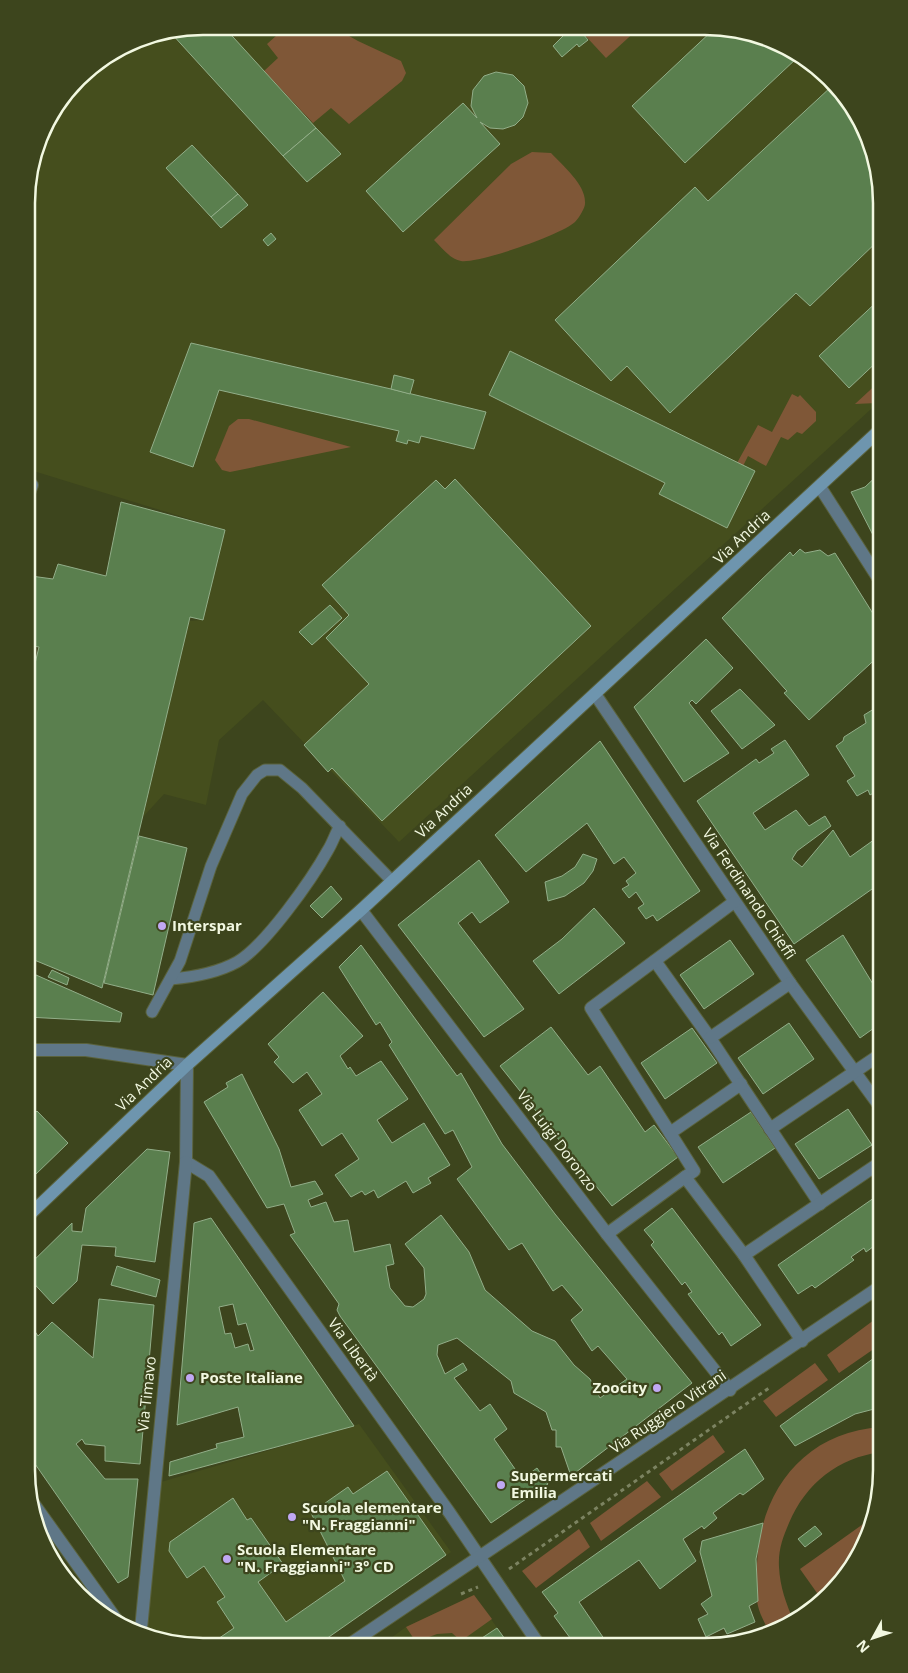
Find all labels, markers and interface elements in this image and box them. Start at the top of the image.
street label: Via Andria [709,505,774,568]
street label: Via Andria [411,779,476,842]
street label: Via Ferdinando Chieffi [699,824,801,963]
place label: Interspar [172,915,242,935]
marker: Interspar [156,920,168,932]
street label: Via Andria [111,1051,176,1115]
street label: Via Luigi Doronzo [513,1086,602,1195]
street label: Via Libertà [324,1314,384,1385]
street label: Via Timavo [132,1355,160,1433]
street label: Via Ruggiero Vitrani [605,1365,730,1458]
place label: Poste Italiane [200,1367,303,1387]
marker: Poste Italiane [184,1372,196,1384]
place label: Zoocity [592,1377,647,1397]
marker: Zoocity [651,1382,663,1394]
place label: Supermercati Emilia [511,1465,613,1502]
marker: Supermercati Emilia [495,1479,507,1491]
place label: Scuola elementare "N. Fraggianni" [302,1497,442,1534]
marker: Scuola elementare "N. Fraggianni" [286,1511,298,1523]
place label: Scuola Elementare "N. Fraggianni" 3° CD [237,1539,394,1576]
marker: Scuola Elementare "N. Fraggianni" 3° CD [221,1553,233,1565]
north arrow [848,1613,898,1663]
text: N [852,1636,874,1657]

